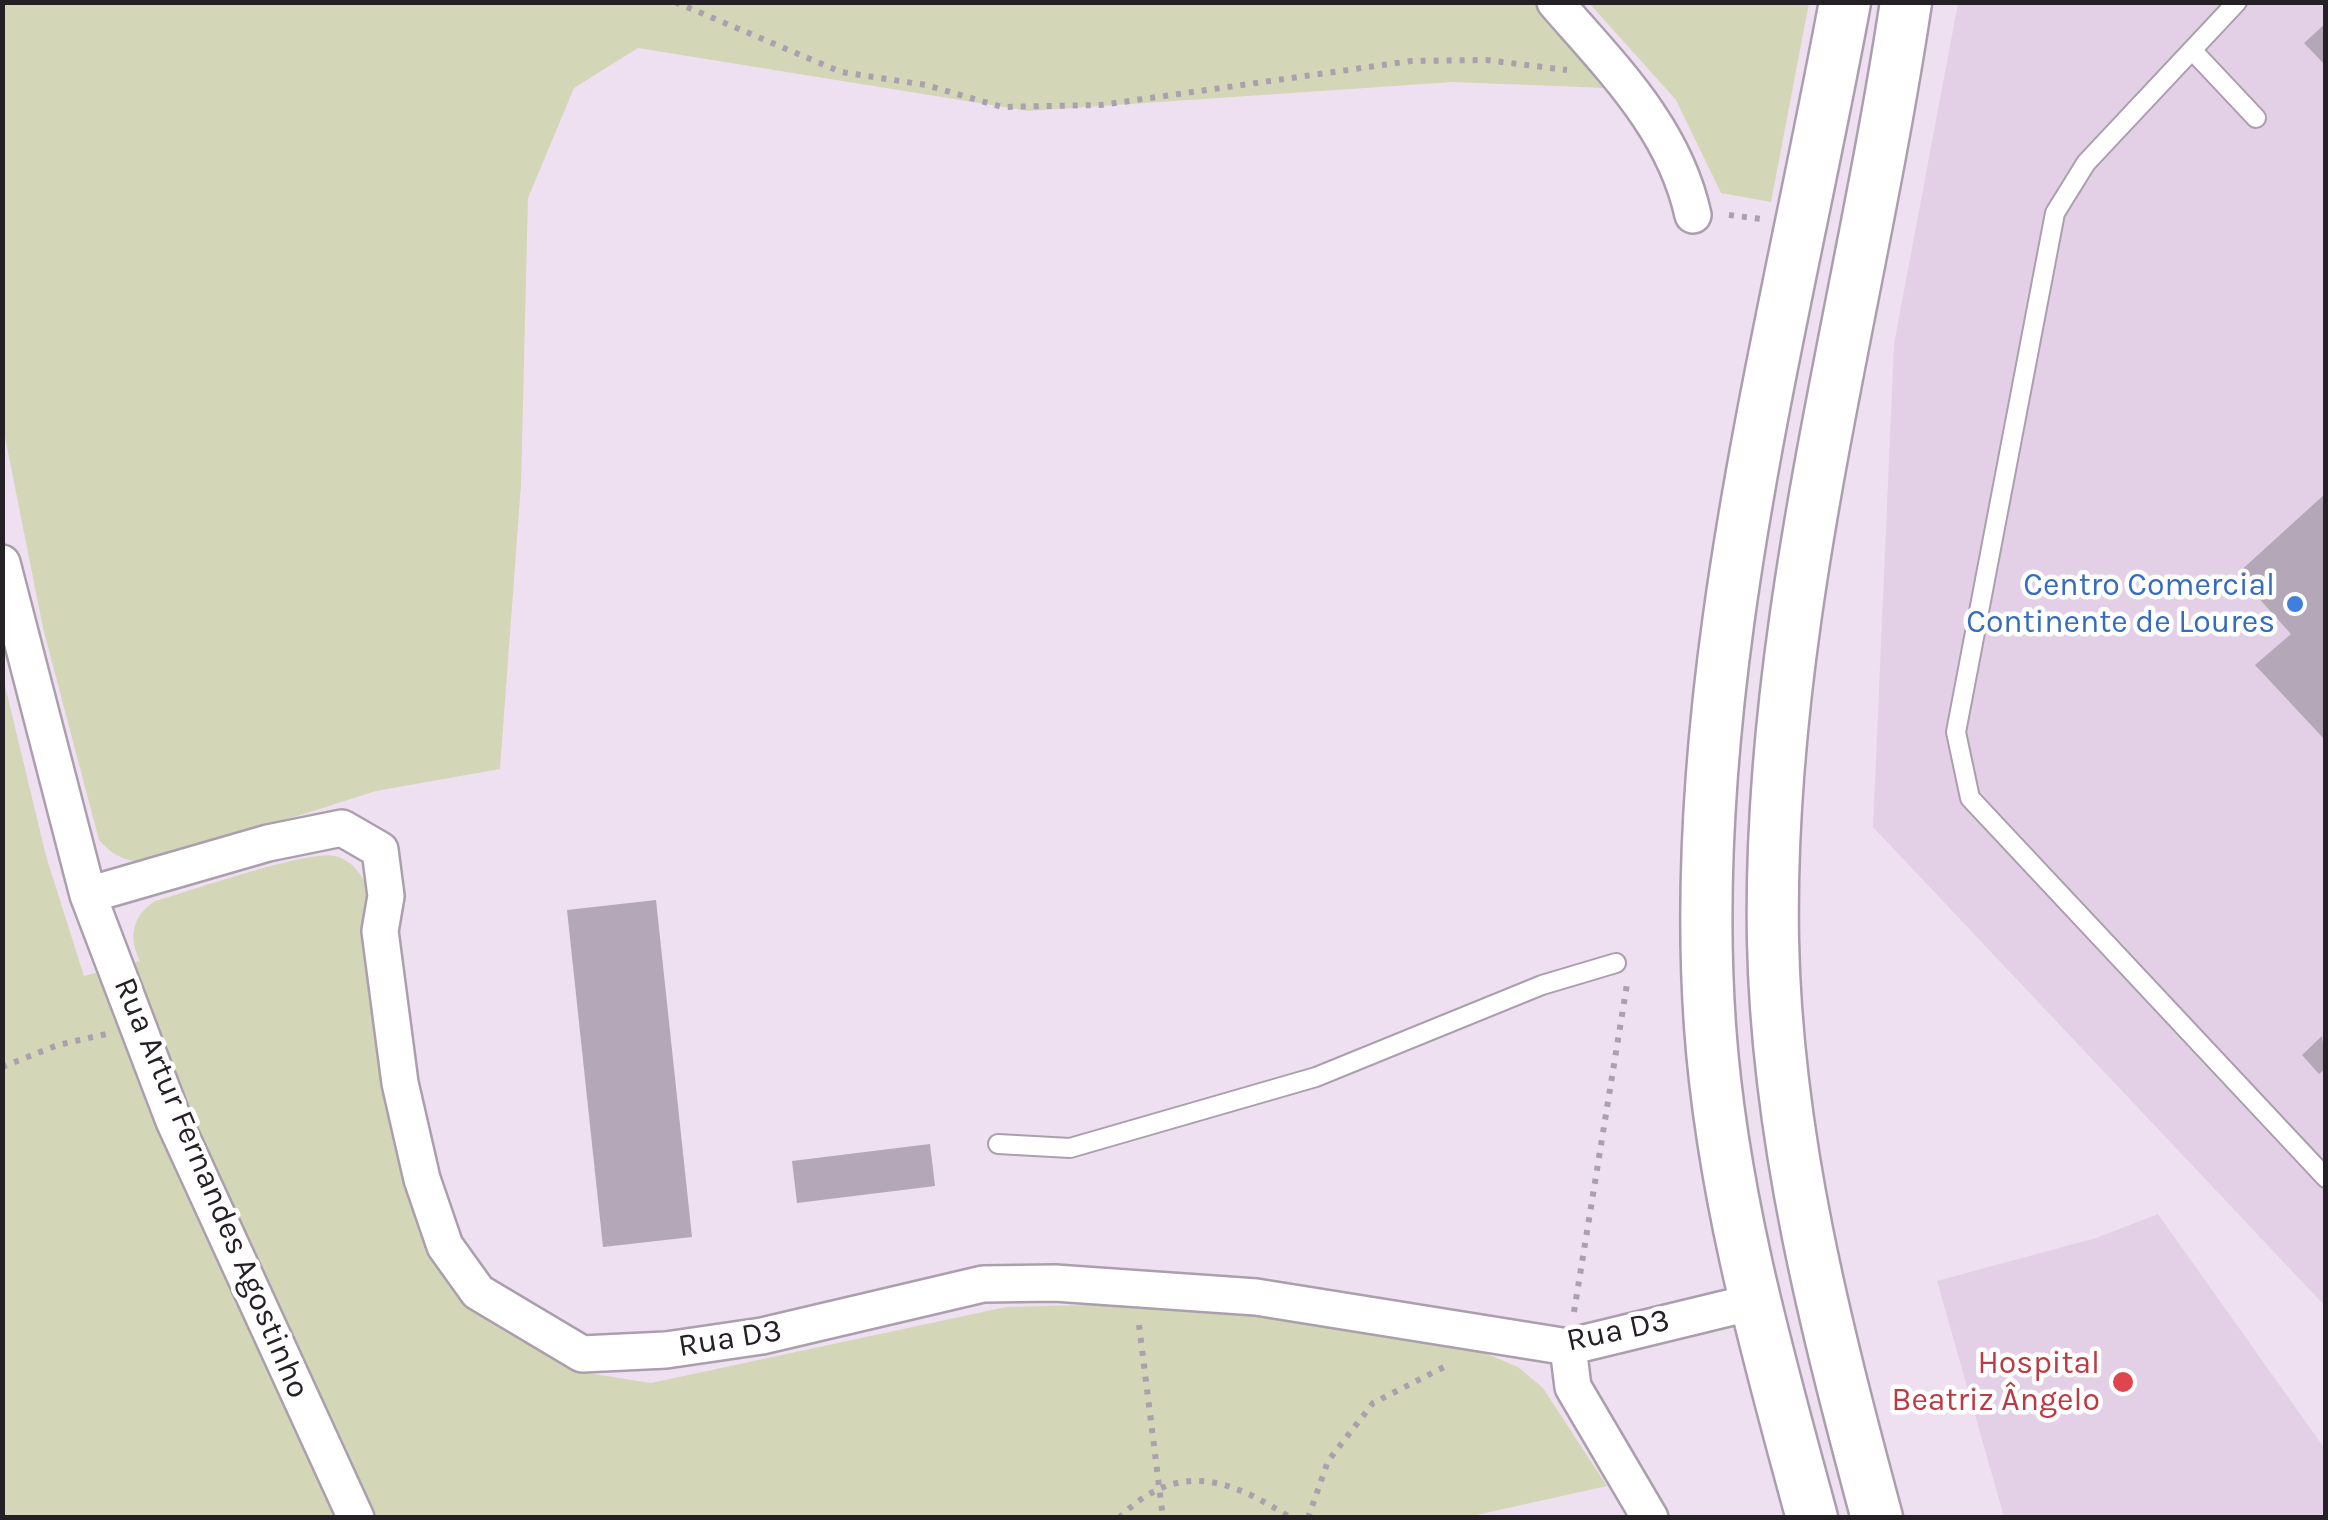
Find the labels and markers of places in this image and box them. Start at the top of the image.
place label: Centro Comercial Continente de Loures [1966,567,2275,642]
marker: Centro Comercial Continente de Loures [2284,593,2306,615]
place label: Hospital Beatriz Ângelo [1892,1345,2100,1420]
marker: Hospital Beatriz Ângelo [2110,1369,2136,1395]

